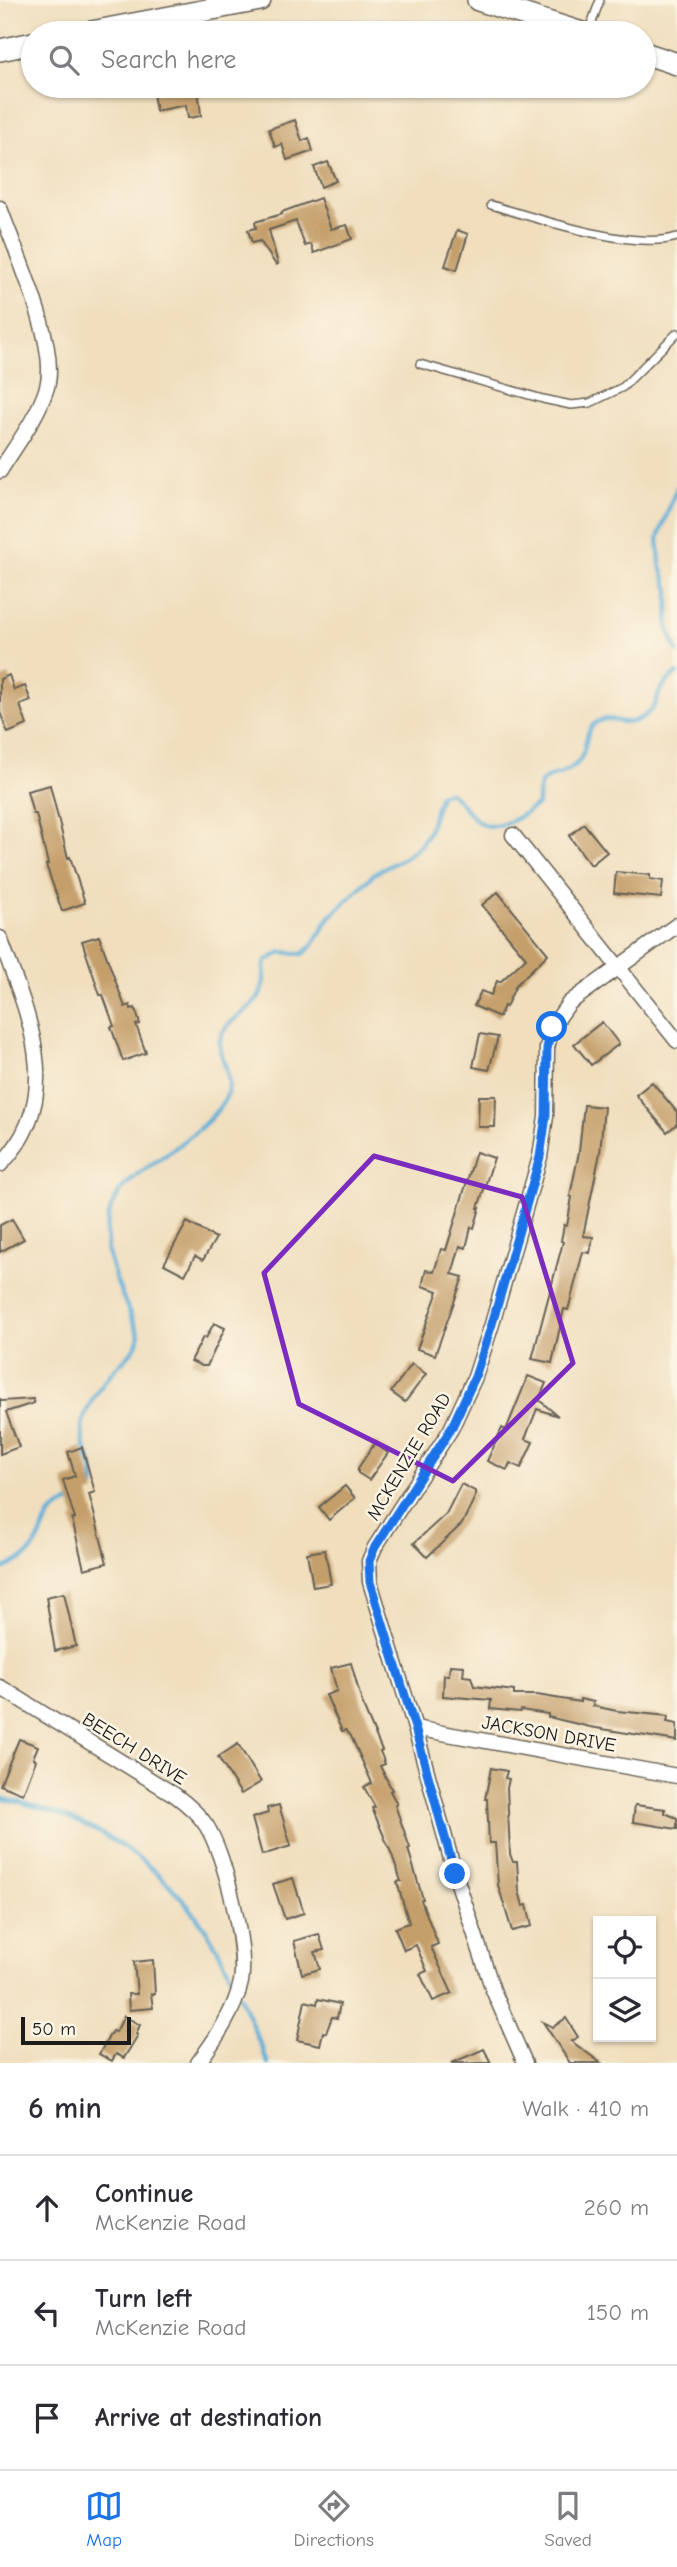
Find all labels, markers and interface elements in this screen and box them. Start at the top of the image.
search box [21,21,656,98]
icon: search [45,41,83,79]
text: Search here [101,45,236,75]
route start [536,1011,567,1042]
street label: MCKENZIE ROAD [362,1389,456,1524]
street label: BEECH DRIVE [78,1708,191,1790]
street label: JACKSON DRIVE [480,1711,618,1757]
route end [439,1858,470,1889]
map controls [593,1916,656,2042]
button: locate [593,1916,656,1979]
button: layers [593,1979,656,2042]
scale bar [21,2014,131,2046]
text: 50 m [32,2018,76,2040]
text: 6 min [28,2091,102,2126]
text: Walk · 410 m [522,2095,649,2122]
text: Continue [95,2179,193,2209]
icon: ahead [28,2189,66,2227]
text: 260 m [584,2194,649,2221]
text: McKenzie Road [95,2209,247,2236]
text: Turn left [95,2284,192,2314]
icon: left [28,2294,66,2332]
text: 150 m [587,2299,649,2326]
text: McKenzie Road [95,2314,247,2341]
icon: arrive [28,2399,66,2437]
text: Arrive at destination [95,2403,322,2433]
tab: Map [85,2487,123,2551]
tab: Directions [294,2487,374,2551]
tab: Saved [544,2487,592,2551]

